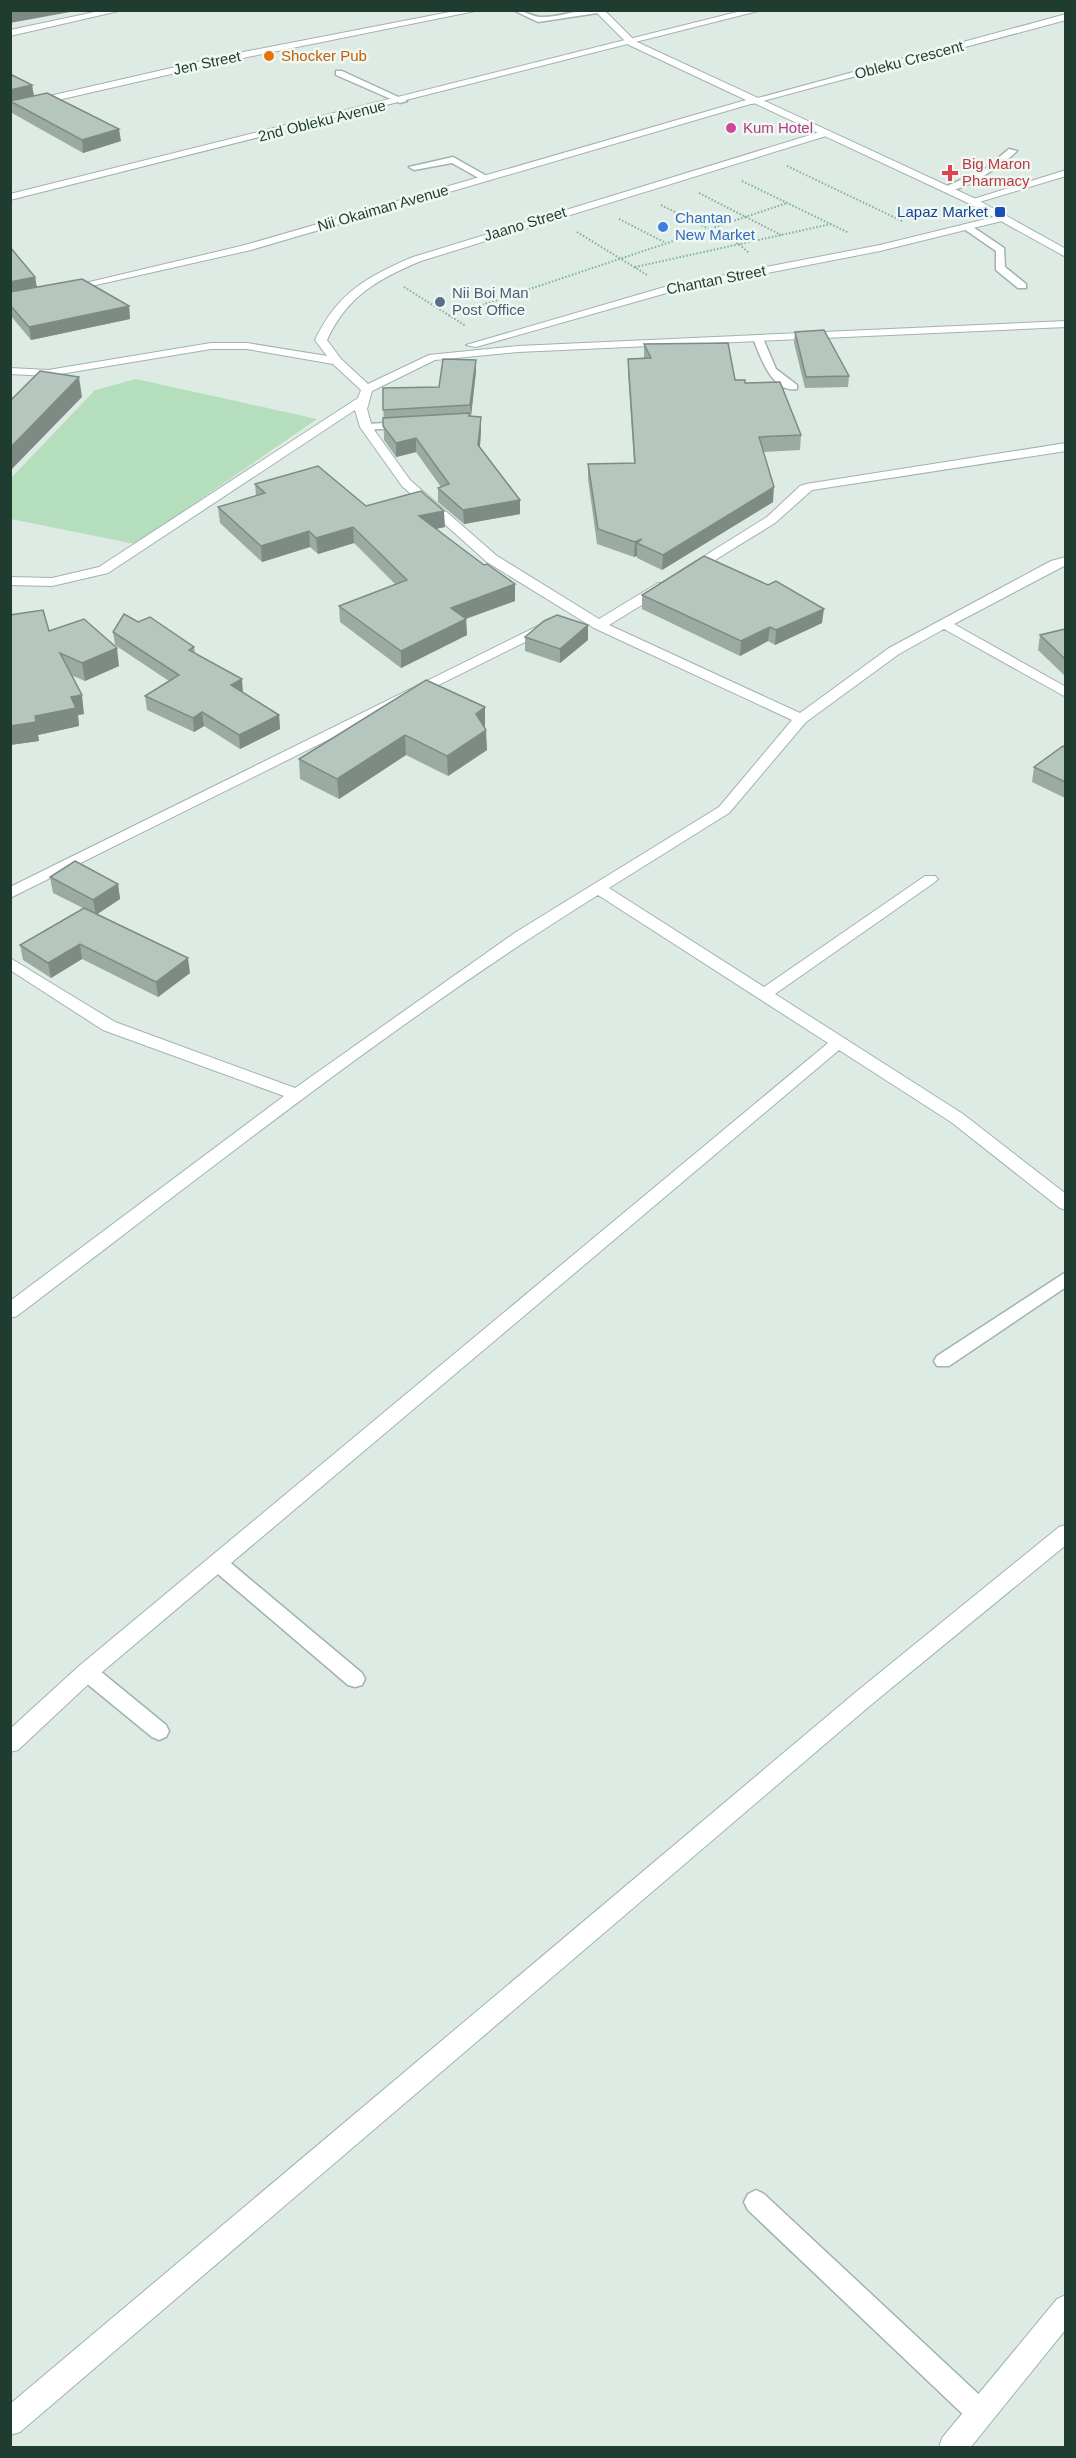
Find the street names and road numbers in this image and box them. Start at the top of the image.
street label: Obleku Crescent [853,37,966,82]
street label: Jen Street [172,47,243,78]
street label: 2nd Obleku Avenue [256,96,387,145]
street label: Nii Okaiman Avenue [315,181,450,234]
street label: Jaano Street [482,203,569,244]
street label: Chantan Street [665,261,768,297]

